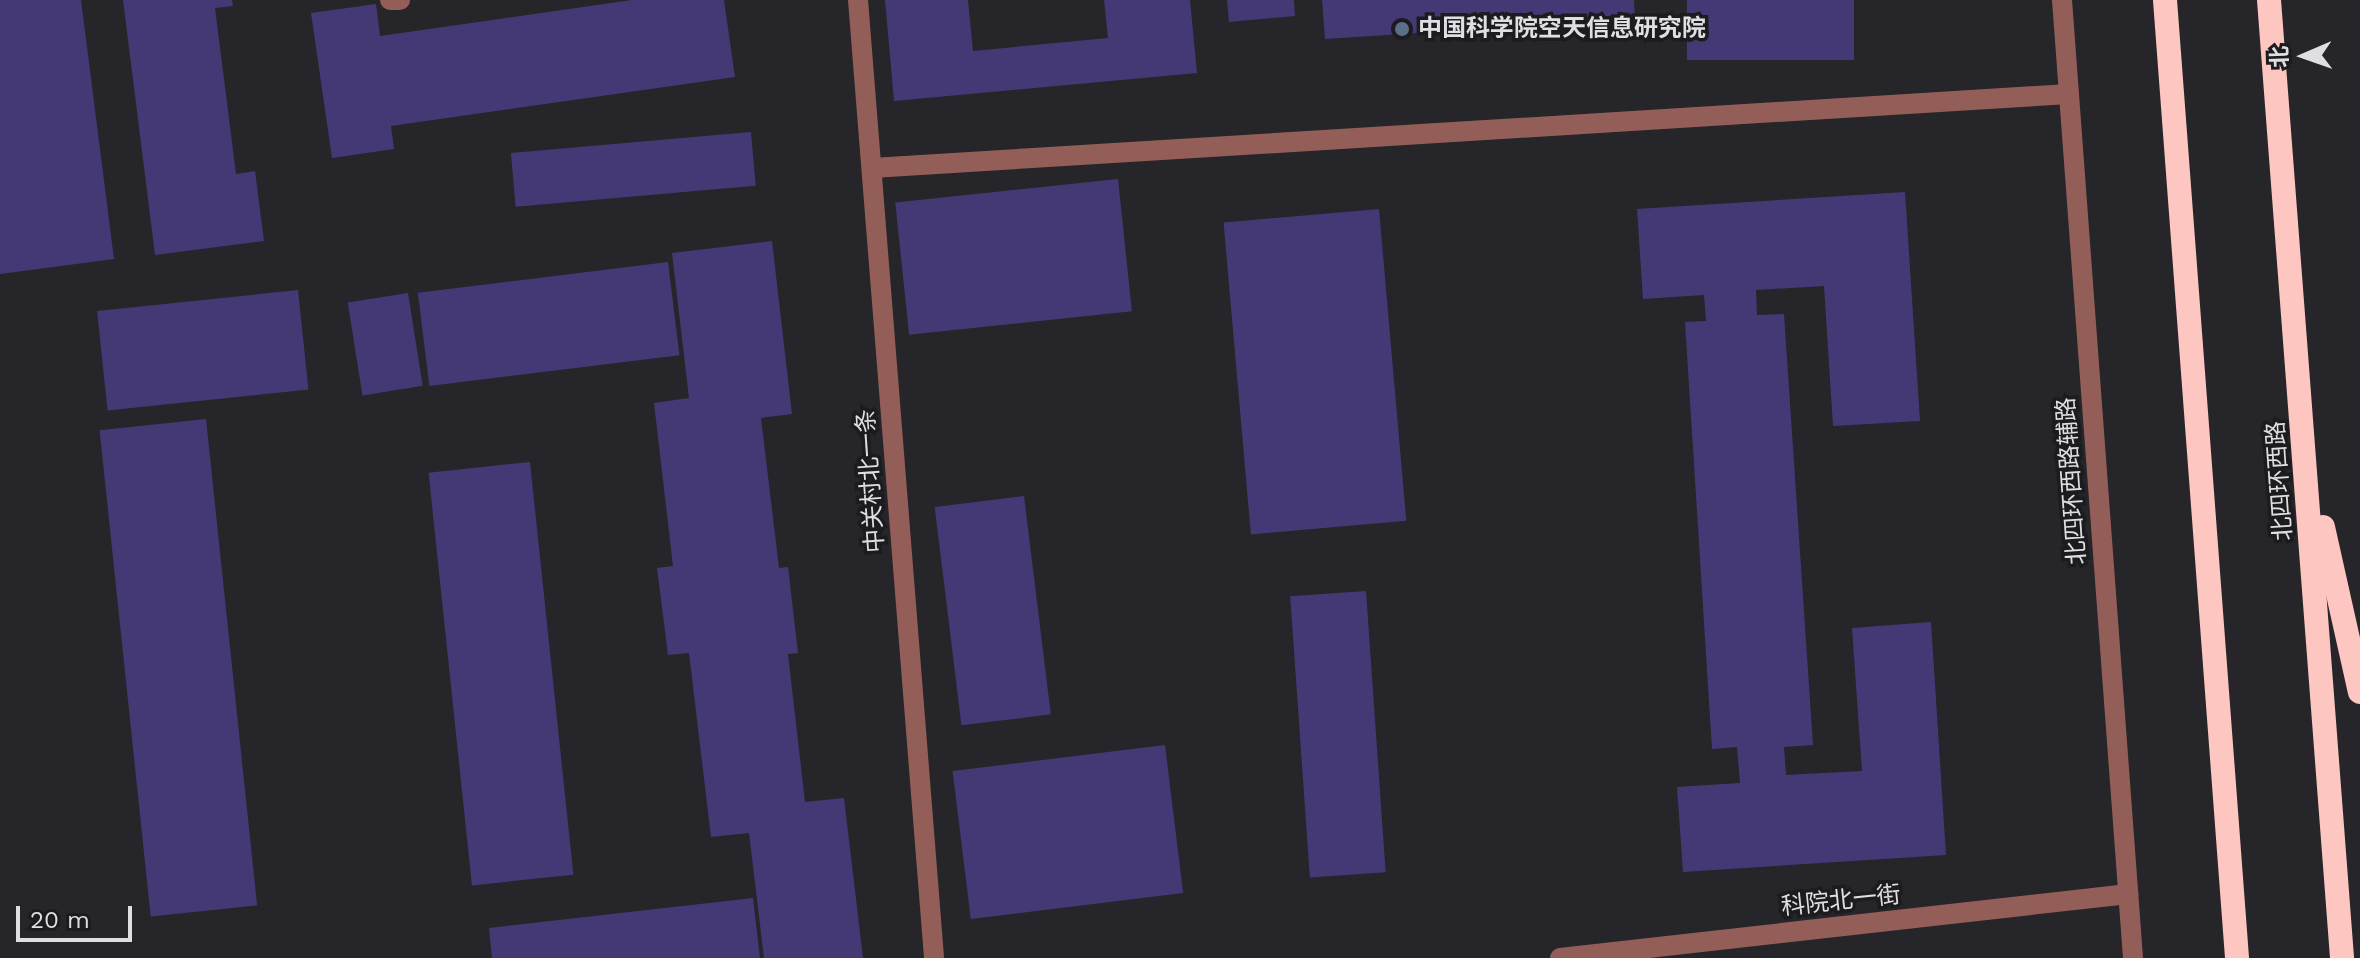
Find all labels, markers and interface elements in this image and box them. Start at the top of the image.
place label: 中国科学院空天信息研究院 [1418,15,1706,43]
north arrow [2264,16,2344,96]
marker: 中国科学院空天信息研究院 [1393,20,1411,38]
text: 北 [2267,45,2292,68]
street label: 北四环西路辅路 [2052,396,2092,566]
street label: 中关村北一条 [852,408,890,554]
street label: 北四环西路 [2261,420,2299,542]
street label: 科院北一街 [1780,880,1902,922]
scale bar [20,890,136,940]
text: 20 m [30,906,90,934]

